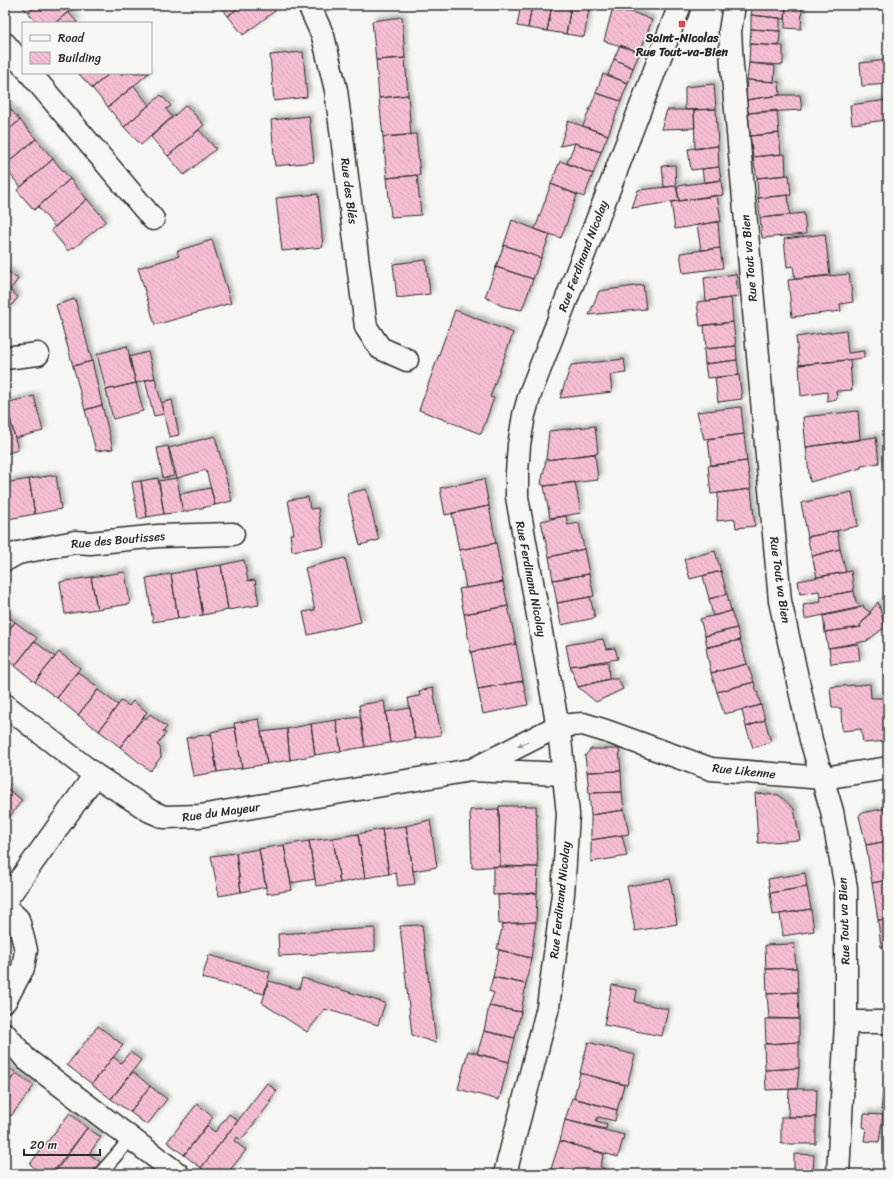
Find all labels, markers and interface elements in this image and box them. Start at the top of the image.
marker: Saint-Nicolas Rue Tout-va-Bien [677,19,687,29]
legend [22,22,152,74]
text: Road [58,27,85,49]
place label: Saint-Nicolas Rue Tout-va-Bien [635,27,729,63]
text: Building [58,47,101,69]
street label: Rue des Blés [334,157,364,226]
street label: Rue Ferdinand Nicolay [552,196,615,315]
street label: Rue Tout va Bien [734,213,764,302]
street label: Rue Ferdinand Nicolay [509,519,553,640]
street label: Rue des Boutisses [70,525,166,555]
street label: Rue Tout va Bien [763,535,797,625]
one-way arrow [518,740,529,747]
street label: Rue Likenne [711,757,777,785]
street label: Rue du Mayeur [181,795,262,828]
street label: Rue Ferdinand Nicolay [543,840,577,960]
street label: Rue Tout va Bien [831,876,857,965]
scale bar [24,1131,100,1157]
text: 20 m [30,1134,57,1156]

